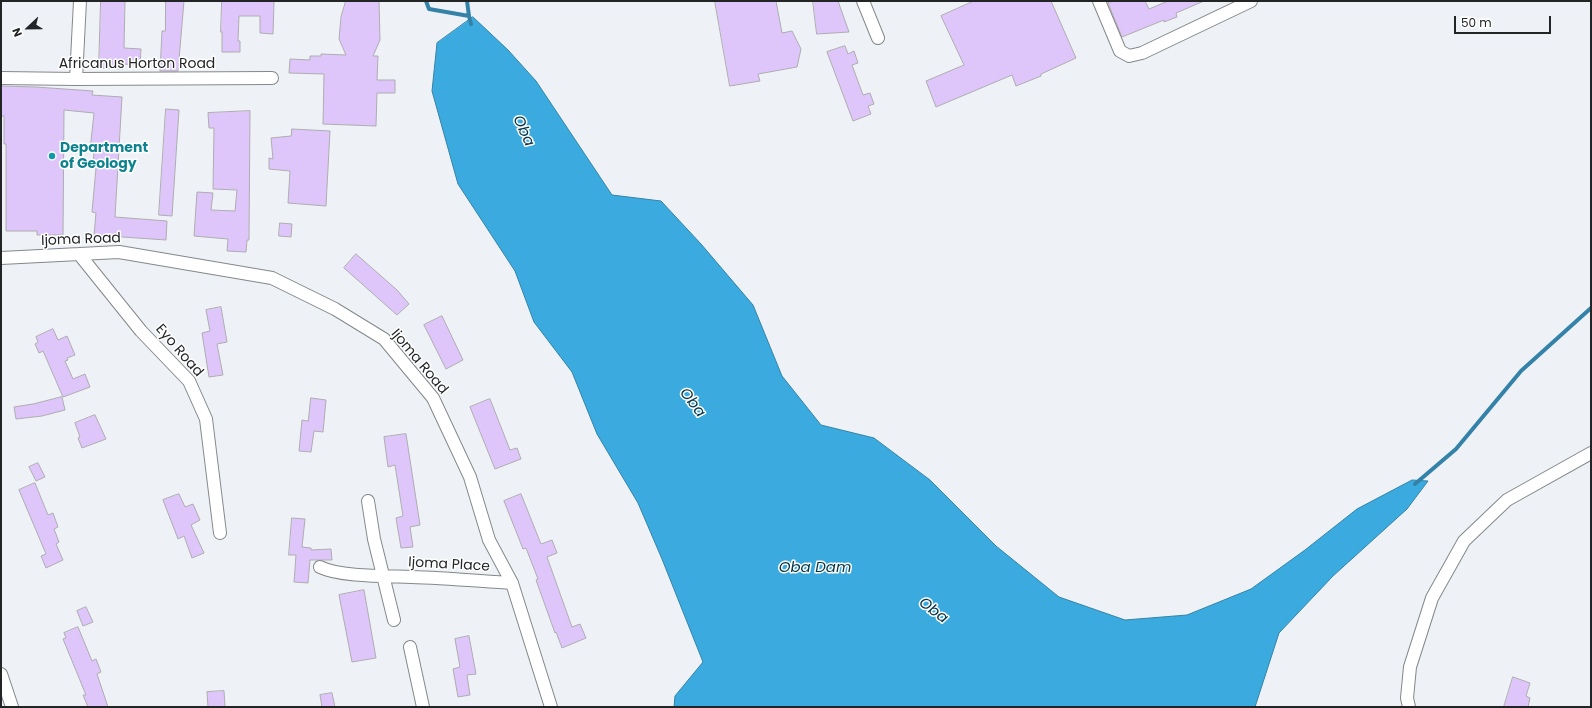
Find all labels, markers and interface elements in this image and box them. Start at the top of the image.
north arrow [8,8,48,48]
scale bar [1456,8,1553,34]
text: 50 m [1461,14,1492,31]
text: N [8,26,26,39]
street label: Africanus Horton Road [59,56,215,72]
water label: Oba [508,113,538,149]
place label: Department of Geology [60,140,148,172]
marker: Department of Geology [47,151,57,161]
street label: Ijoma Road [41,230,121,250]
street label: Eyo Road [152,321,206,381]
street label: Ijoma Road [387,326,451,398]
water label: Oba [675,385,709,421]
street label: Ijoma Place [408,554,490,576]
water label: Oba Dam [779,559,851,577]
water label: Oba [915,594,951,628]

